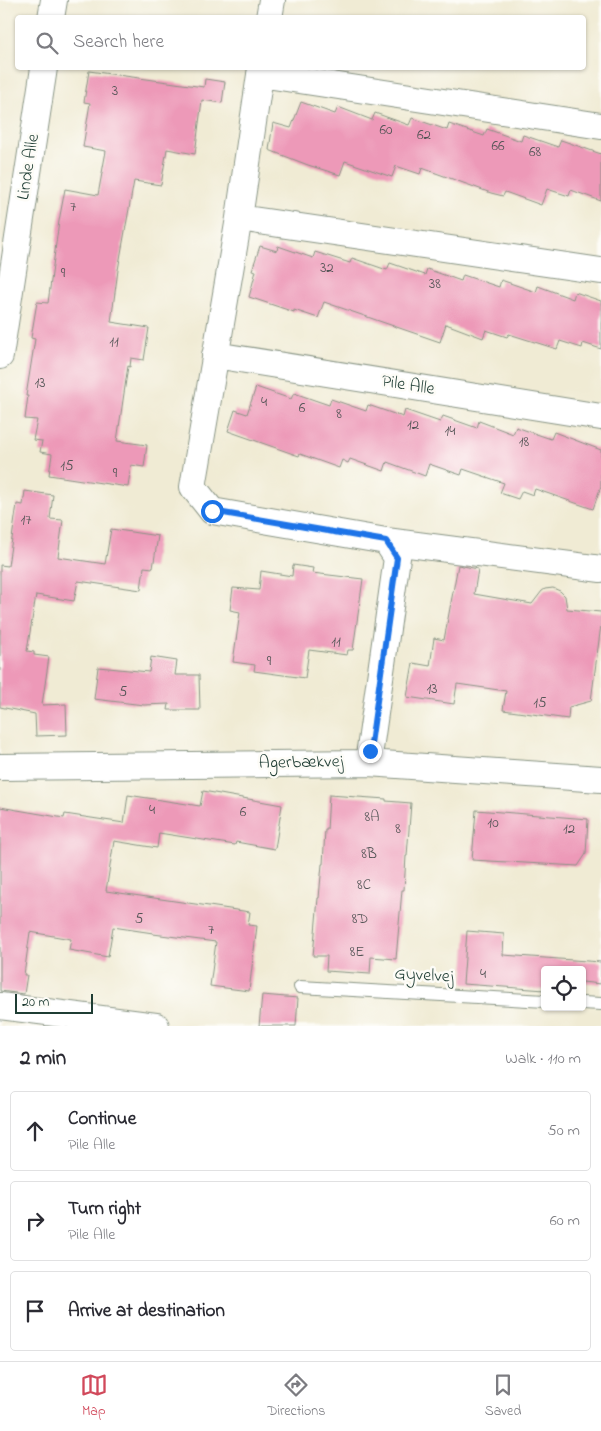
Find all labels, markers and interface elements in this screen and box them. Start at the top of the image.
search box [15,15,586,70]
icon: search [33,29,61,57]
text: Search here [73,29,164,56]
house number: 3 [112,80,118,102]
house number: 60 [379,119,393,141]
house number: 62 [417,124,432,146]
street label: Linde Alle [11,131,47,202]
house number: 66 [491,135,505,157]
house number: 68 [529,141,541,163]
house number: 7 [70,196,76,218]
house number: 32 [320,257,334,279]
house number: 9 [61,262,66,284]
house number: 38 [429,273,441,295]
house number: 11 [109,331,119,353]
street label: Pile Alle [380,369,437,403]
house number: 13 [35,372,45,394]
house number: 4 [261,391,267,413]
house number: 6 [299,397,306,419]
house number: 8 [336,403,342,425]
house number: 12 [407,414,420,436]
house number: 14 [445,420,455,442]
house number: 18 [519,431,530,453]
house number: 15 [60,455,74,477]
house number: 9 [113,462,118,484]
route start [201,500,224,523]
house number: 17 [21,509,31,531]
house number: 11 [331,631,341,653]
house number: 9 [267,650,272,672]
house number: 13 [427,678,437,700]
house number: 5 [119,681,128,703]
house number: 15 [533,692,547,714]
route end [359,740,382,763]
street label: Agerbækvej [259,749,344,778]
house number: 4 [149,799,155,821]
house number: 6 [240,801,247,823]
house number: 8A [365,806,379,828]
house number: 10 [487,812,499,834]
house number: 8 [395,818,401,840]
house number: 12 [563,818,576,840]
house number: 8B [361,843,377,865]
house number: 8C [357,874,371,896]
house number: 5 [135,908,144,930]
house number: 8D [352,908,368,930]
house number: 7 [208,919,214,941]
house number: 8E [350,941,364,963]
street label: Gyvelvej [394,961,455,991]
house number: 4 [480,963,486,985]
map controls [541,966,586,1011]
button: locate [541,966,586,1011]
scale bar [15,991,92,1014]
text: 20 m [22,992,49,1013]
text: 2 min [20,1044,66,1074]
text: Walk · 110 m [505,1047,581,1071]
text: Continue [68,1106,136,1133]
icon: ahead [21,1117,49,1145]
text: 50 m [548,1119,580,1143]
text: Pile Alle [68,1133,115,1157]
text: Turn right [68,1196,141,1223]
icon: right [21,1207,49,1235]
text: 60 m [550,1209,580,1233]
text: Pile Alle [68,1223,115,1247]
icon: arrive [21,1297,49,1325]
text: Arrive at destination [68,1298,225,1325]
tab: Map [80,1371,108,1422]
tab: Directions [267,1371,325,1422]
tab: Saved [485,1371,521,1422]

